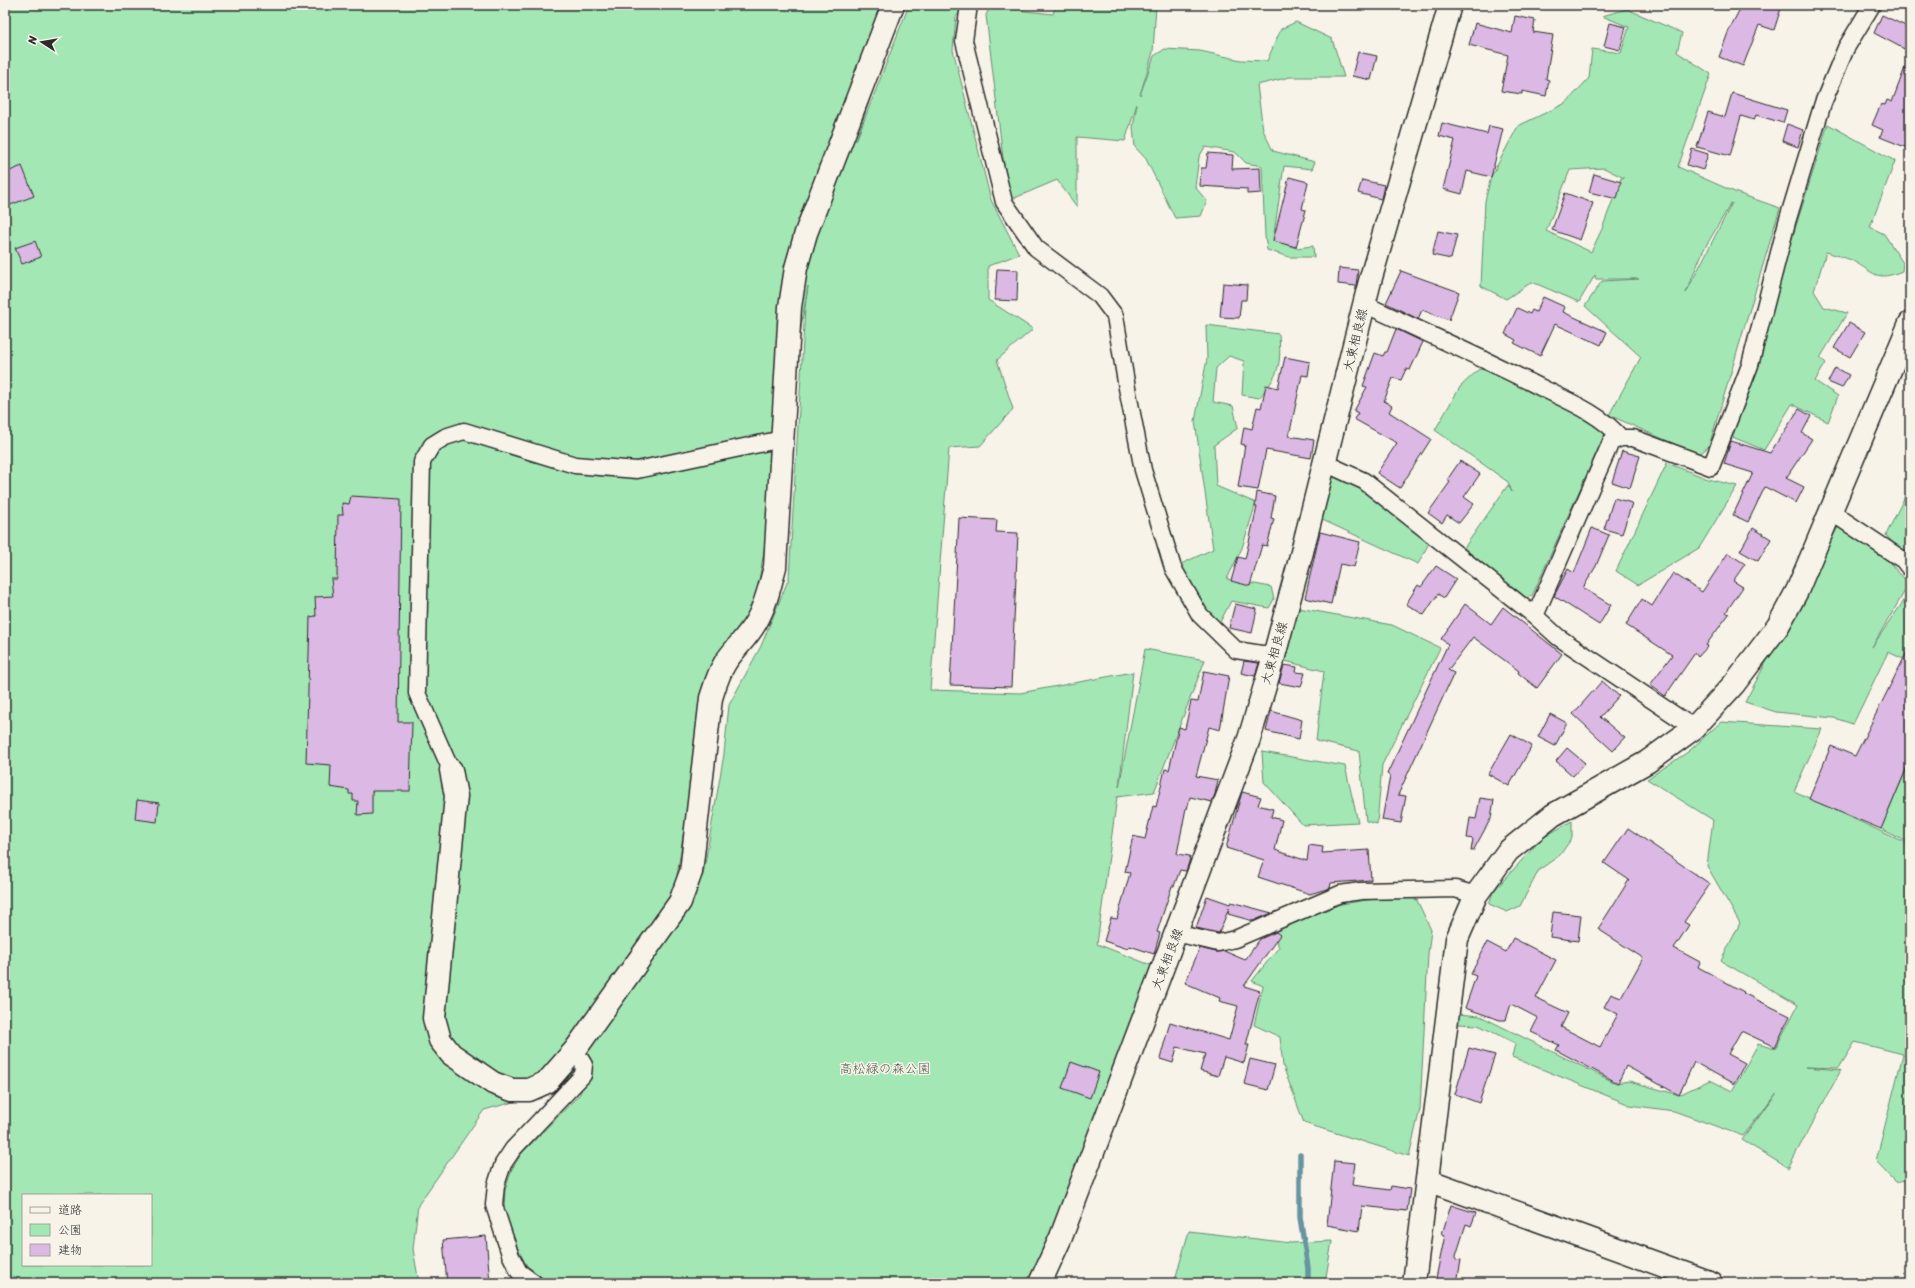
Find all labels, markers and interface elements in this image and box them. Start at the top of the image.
north arrow [22,22,62,62]
text: N [22,34,43,47]
street label: 大東相良線 [1336,305,1374,374]
street label: 大東相良線 [1254,618,1294,687]
street label: 大東相良線 [1145,924,1190,993]
park label: 高松緑の森公園 [839,1057,931,1080]
legend [22,1194,152,1266]
text: 道路 [58,1199,82,1221]
text: 公園 [58,1219,82,1241]
text: 建物 [58,1239,82,1261]

